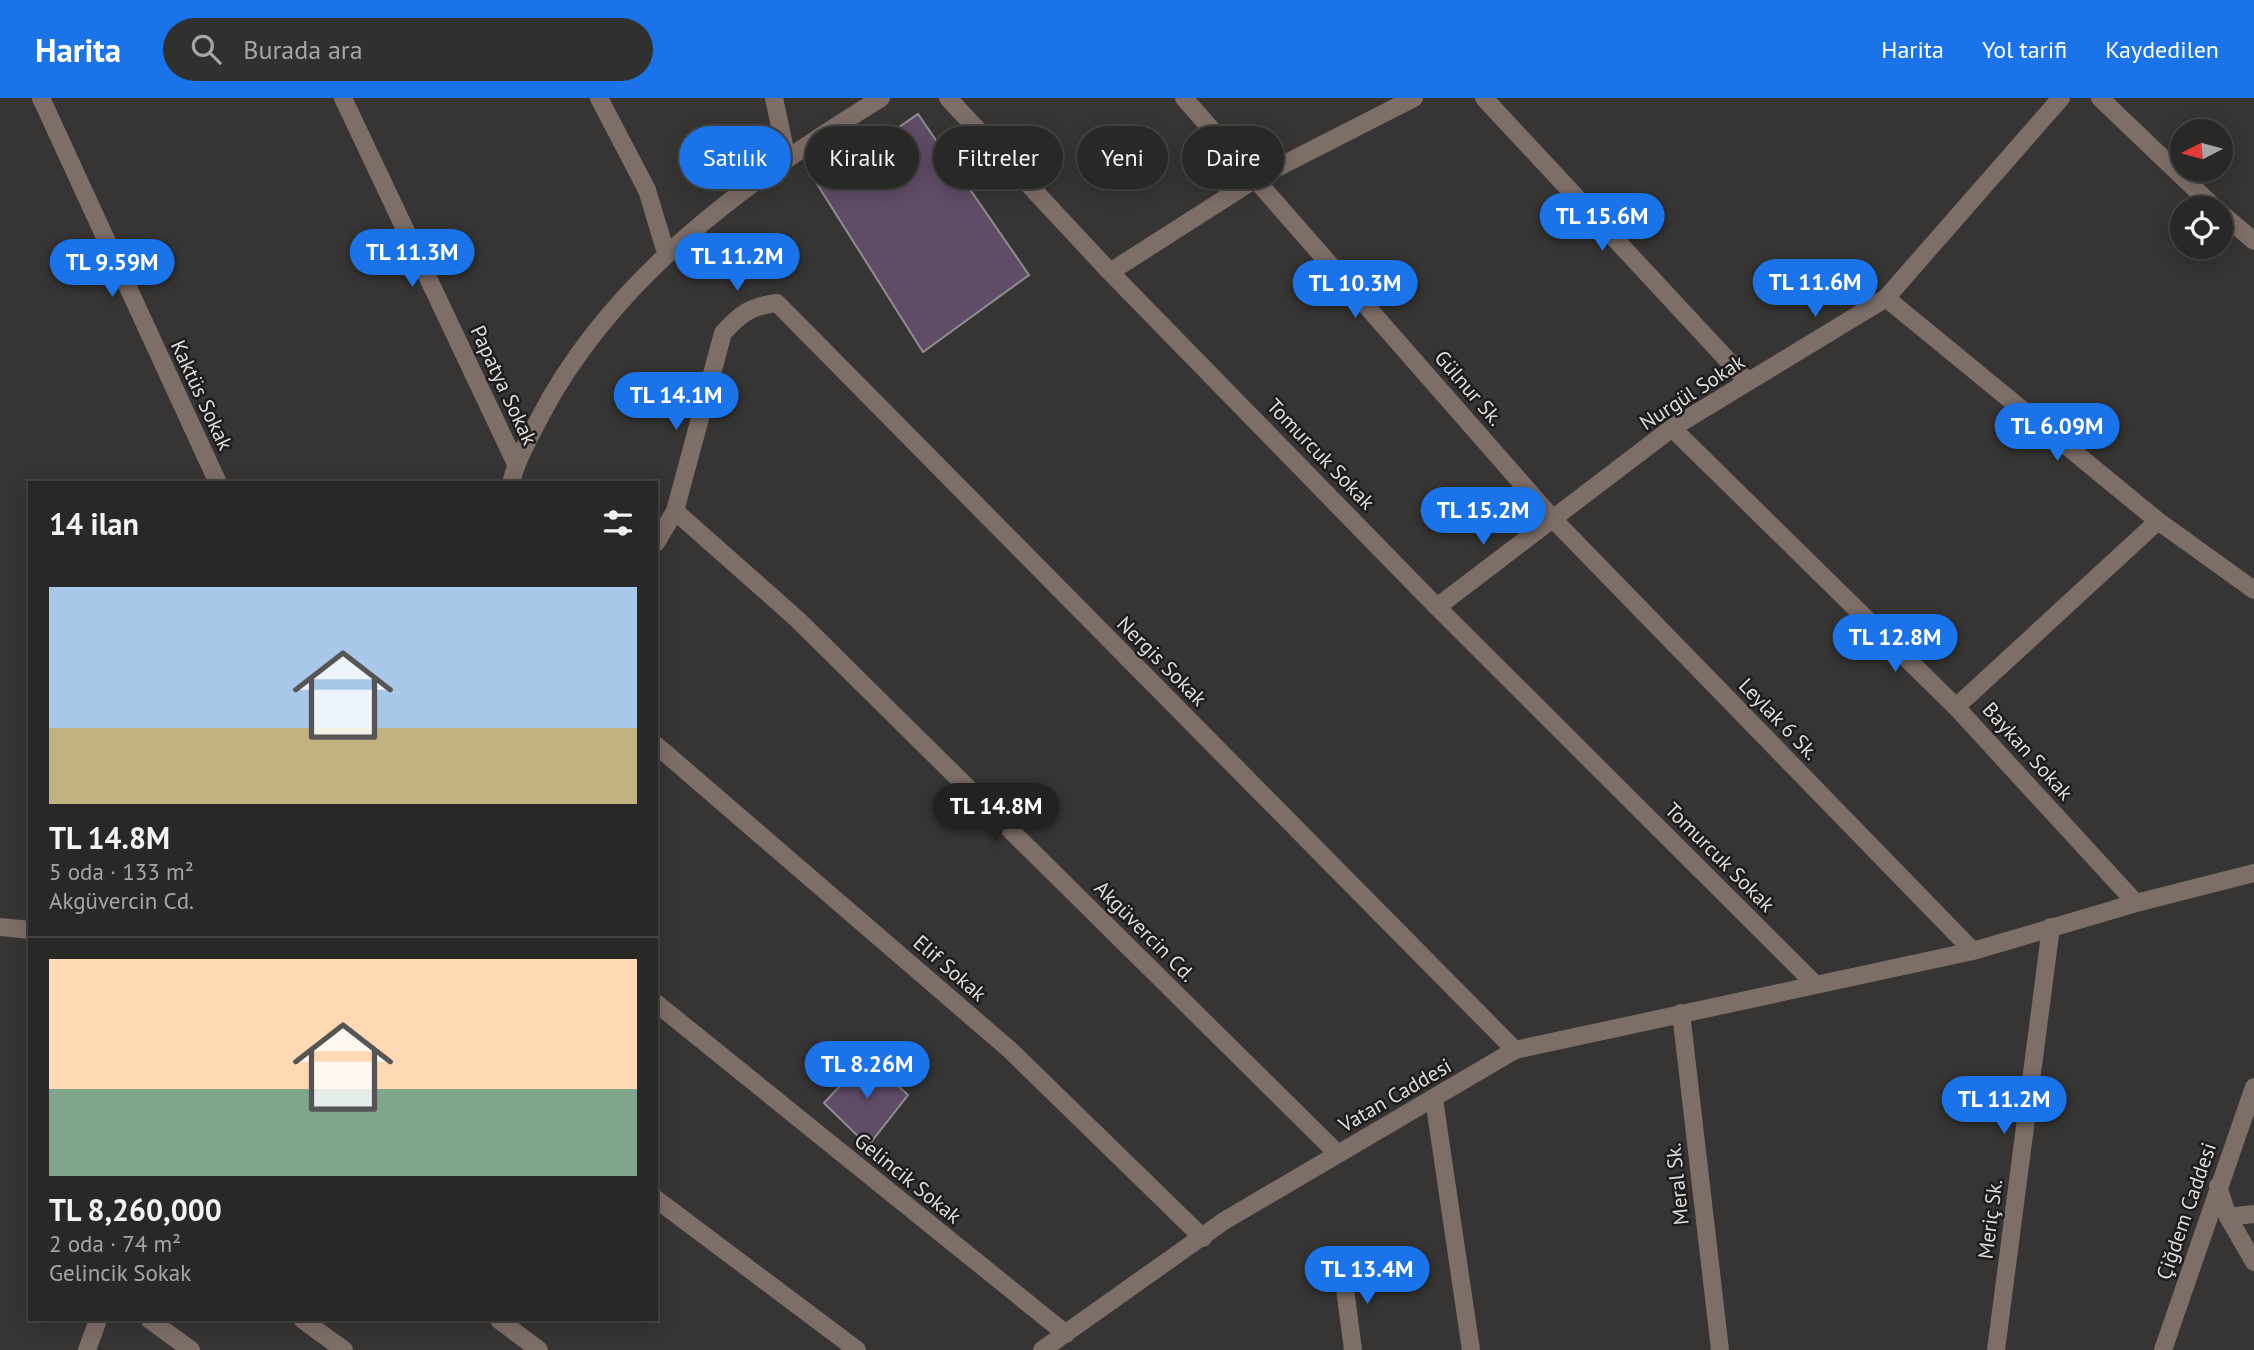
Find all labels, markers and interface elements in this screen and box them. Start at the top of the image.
search box [163,18,653,81]
text: Harita [35,28,121,71]
icon: search [187,30,225,68]
text: Burada ara [243,33,363,66]
text: Harita [1881,34,1944,65]
text: Yol tarifi [1982,34,2067,65]
text: Kaydedilen [2105,34,2219,65]
north arrow [2170,119,2233,182]
map controls [2170,119,2233,259]
chip: Satılık [679,126,791,189]
chip: Kiralık [805,126,919,189]
chip: Filtreler [933,126,1063,189]
chip: Yeni [1077,126,1168,189]
chip: Daire [1182,126,1284,189]
pin: TL 15.6M [1530,194,1674,253]
button: locate [2170,196,2233,259]
text: TL 15.6M [1556,201,1648,230]
pin: TL 11.3M [340,230,484,289]
pin: TL 11.2M [665,234,809,293]
text: TL 11.3M [366,237,458,266]
pin: TL 9.59M [40,240,184,299]
text: TL 11.2M [691,241,783,270]
text: TL 9.59M [66,247,158,276]
pin: TL 10.3M [1283,260,1427,320]
pin: TL 11.6M [1743,260,1887,319]
text: TL 11.6M [1769,267,1861,296]
text: TL 10.3M [1309,268,1401,297]
street label: Papatya Sokak [464,321,544,449]
street label: Kaktüs Sokak [165,336,239,454]
street label: Gülnur Sk. [1429,345,1509,431]
street label: Nurgül Sokak [1634,348,1750,436]
pin: TL 14.1M [604,372,748,432]
text: TL 14.1M [630,380,722,409]
street label: Tomurcuk Sokak [1261,393,1381,515]
pin: TL 6.09M [1985,404,2129,463]
text: TL 6.09M [2011,411,2103,440]
pin: TL 15.2M [1411,488,1555,547]
text: TL 15.2M [1437,495,1529,524]
text: 14 ilan [49,504,139,543]
icon: filters [599,504,637,542]
street label: Nergis Sokak [1111,610,1213,712]
pin: TL 12.8M [1823,614,1967,674]
text: TL 12.8M [1849,622,1941,651]
icon: home [280,632,406,758]
street label: Leylak 6 Sk. [1733,672,1825,766]
street label: Baykan Sokak [1977,696,2079,806]
pin: TL 14.8M [924,784,1068,843]
text: TL 14.8M [950,791,1042,820]
street label: Tomurcuk Sokak [1659,796,1781,918]
text: TL 14.8M [49,818,170,857]
text: 5 oda · 133 m² [49,857,194,886]
street label: Akgüvercin Cd. [1089,875,1201,987]
text: Akgüvercin Cd. [49,886,194,915]
street label: Elif Sokak [908,929,992,1007]
icon: home [280,1004,406,1130]
pin: TL 8.26M [795,1042,939,1101]
text: TL 8.26M [821,1049,913,1078]
street label: Vatan Caddesi [1333,1052,1456,1139]
pin: TL 11.2M [1932,1076,2076,1136]
text: TL 11.2M [1958,1084,2050,1113]
street label: Gelincik Sokak [849,1127,967,1229]
street label: Çiğdem Caddesi [2150,1139,2222,1283]
street label: Meral Sk. [1659,1142,1695,1226]
street label: Meriç Sk. [1972,1177,2008,1261]
text: TL 8,260,000 [49,1190,222,1229]
text: 2 oda · 74 m² [49,1229,181,1258]
pin: TL 13.4M [1295,1246,1439,1306]
text: TL 13.4M [1321,1254,1413,1283]
text: Gelincik Sokak [49,1258,191,1287]

